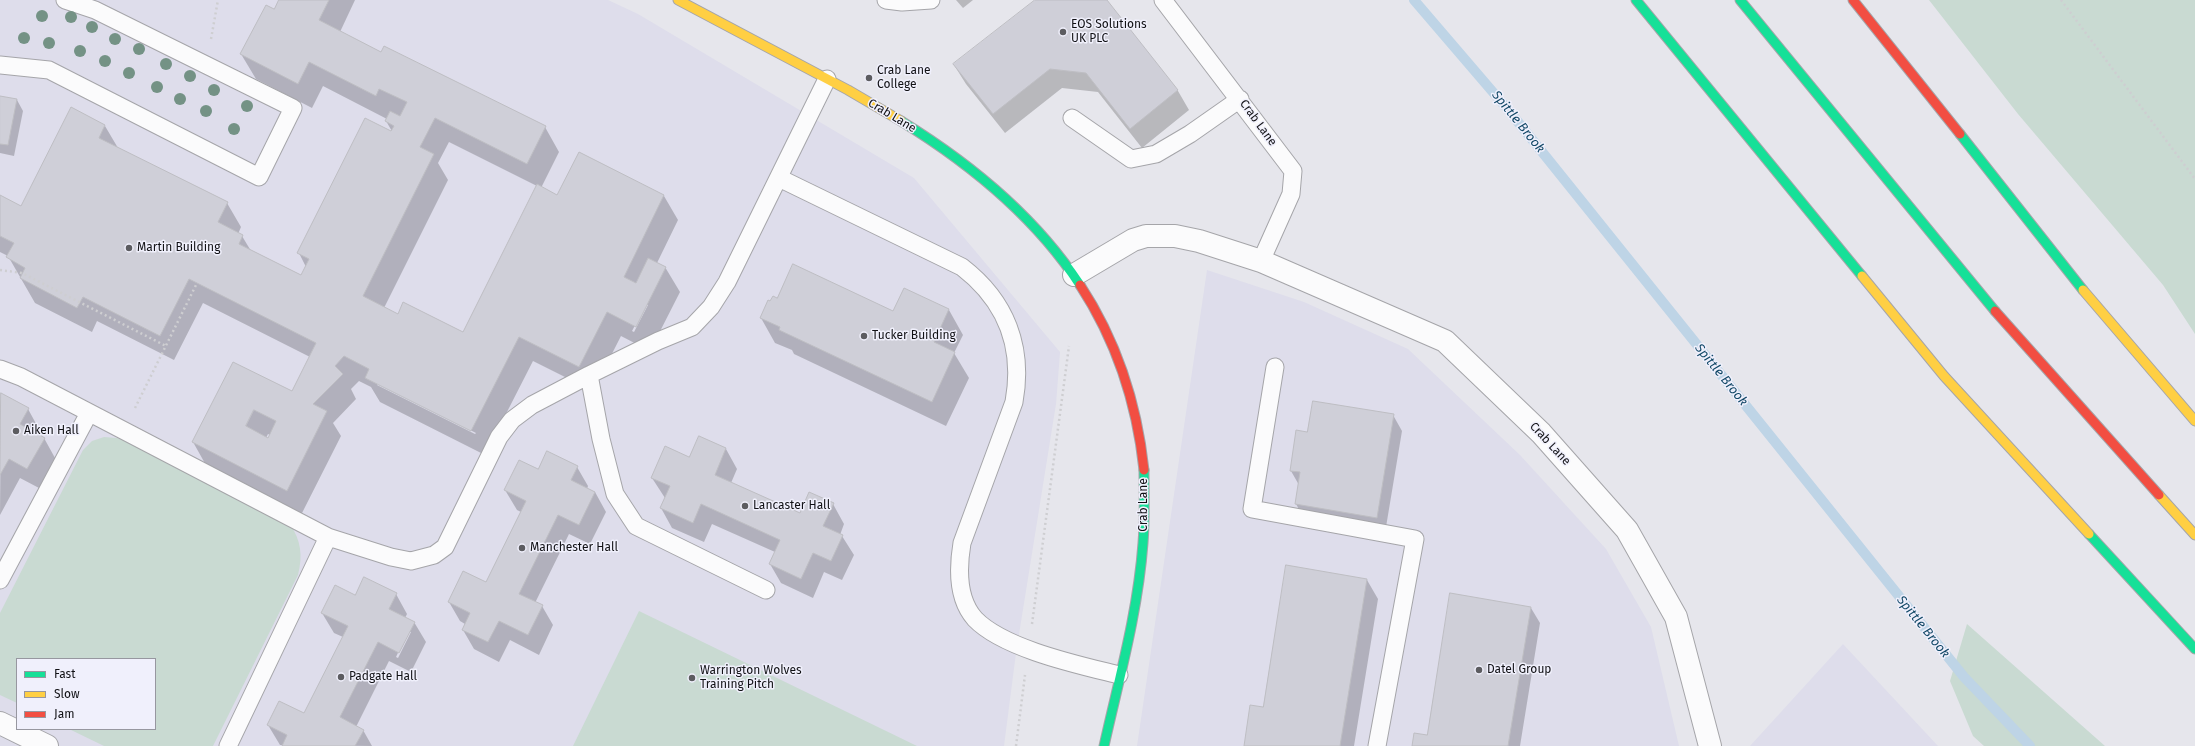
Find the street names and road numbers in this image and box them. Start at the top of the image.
street label: Crab Lane [865,96,919,136]
street label: Crab Lane [1236,97,1280,149]
street label: Crab Lane [1526,420,1574,468]
street label: Crab Lane [1137,478,1151,532]

